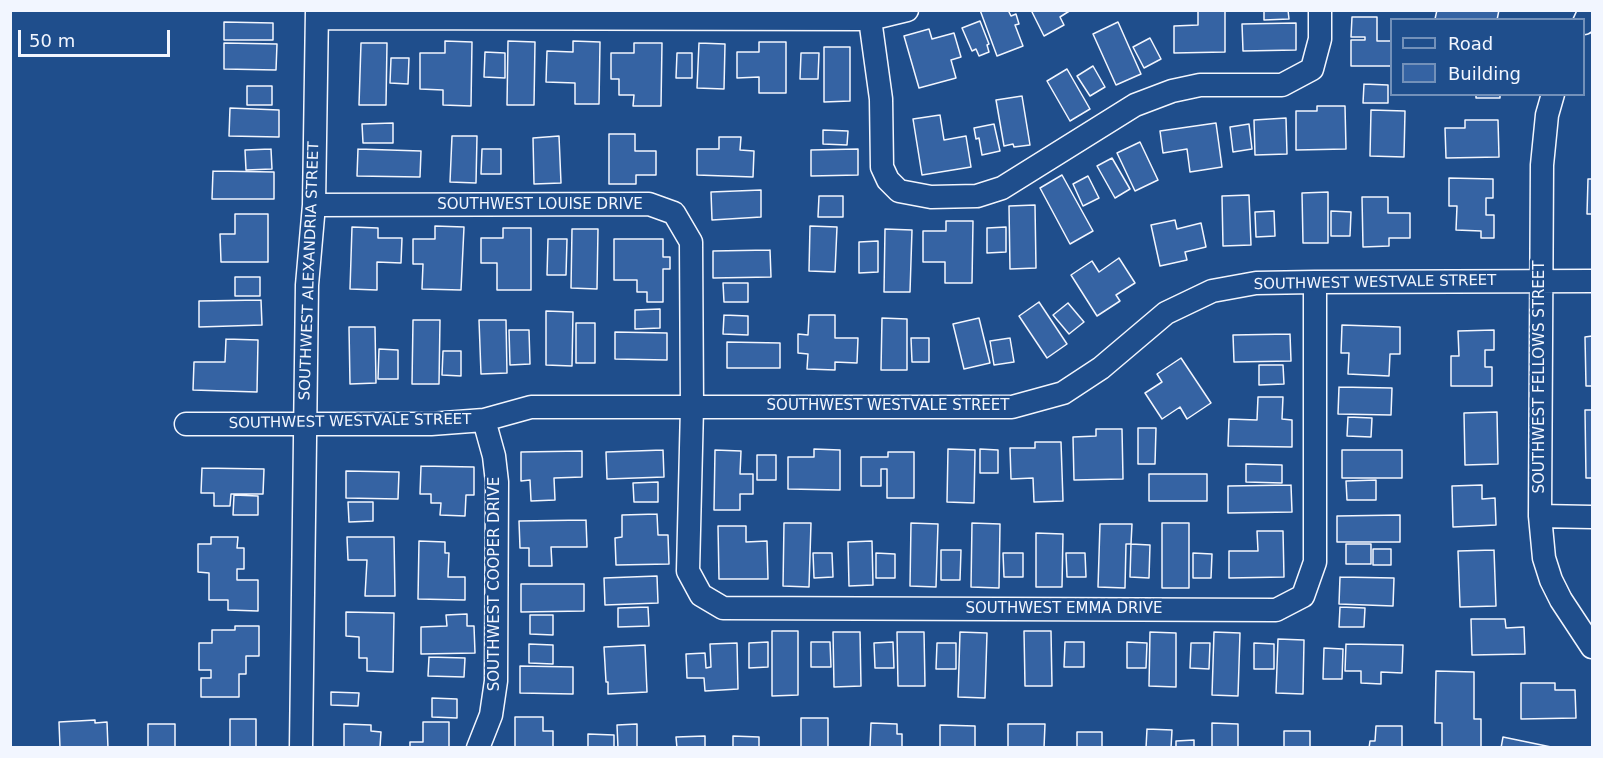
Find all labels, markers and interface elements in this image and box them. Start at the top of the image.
scale bar [21,18,172,56]
legend [1390,18,1585,96]
text: 50 m [29,30,75,51]
text: Road [1448,33,1493,54]
text: Building [1448,63,1521,84]
street label: SOUTHWEST ALEXANDRIA STREET [296,141,324,401]
street label: SOUTHWEST LOUISE DRIVE [437,196,643,214]
street label: SOUTHWEST FELLOWS STREET [1531,261,1549,493]
street label: SOUTHWEST WESTVALE STREET [1253,272,1497,294]
street label: SOUTHWEST WESTVALE STREET [767,397,1009,415]
street label: SOUTHWEST WESTVALE STREET [228,411,472,433]
street label: SOUTHWEST COOPER DRIVE [486,477,504,691]
street label: SOUTHWEST EMMA DRIVE [965,600,1163,618]

